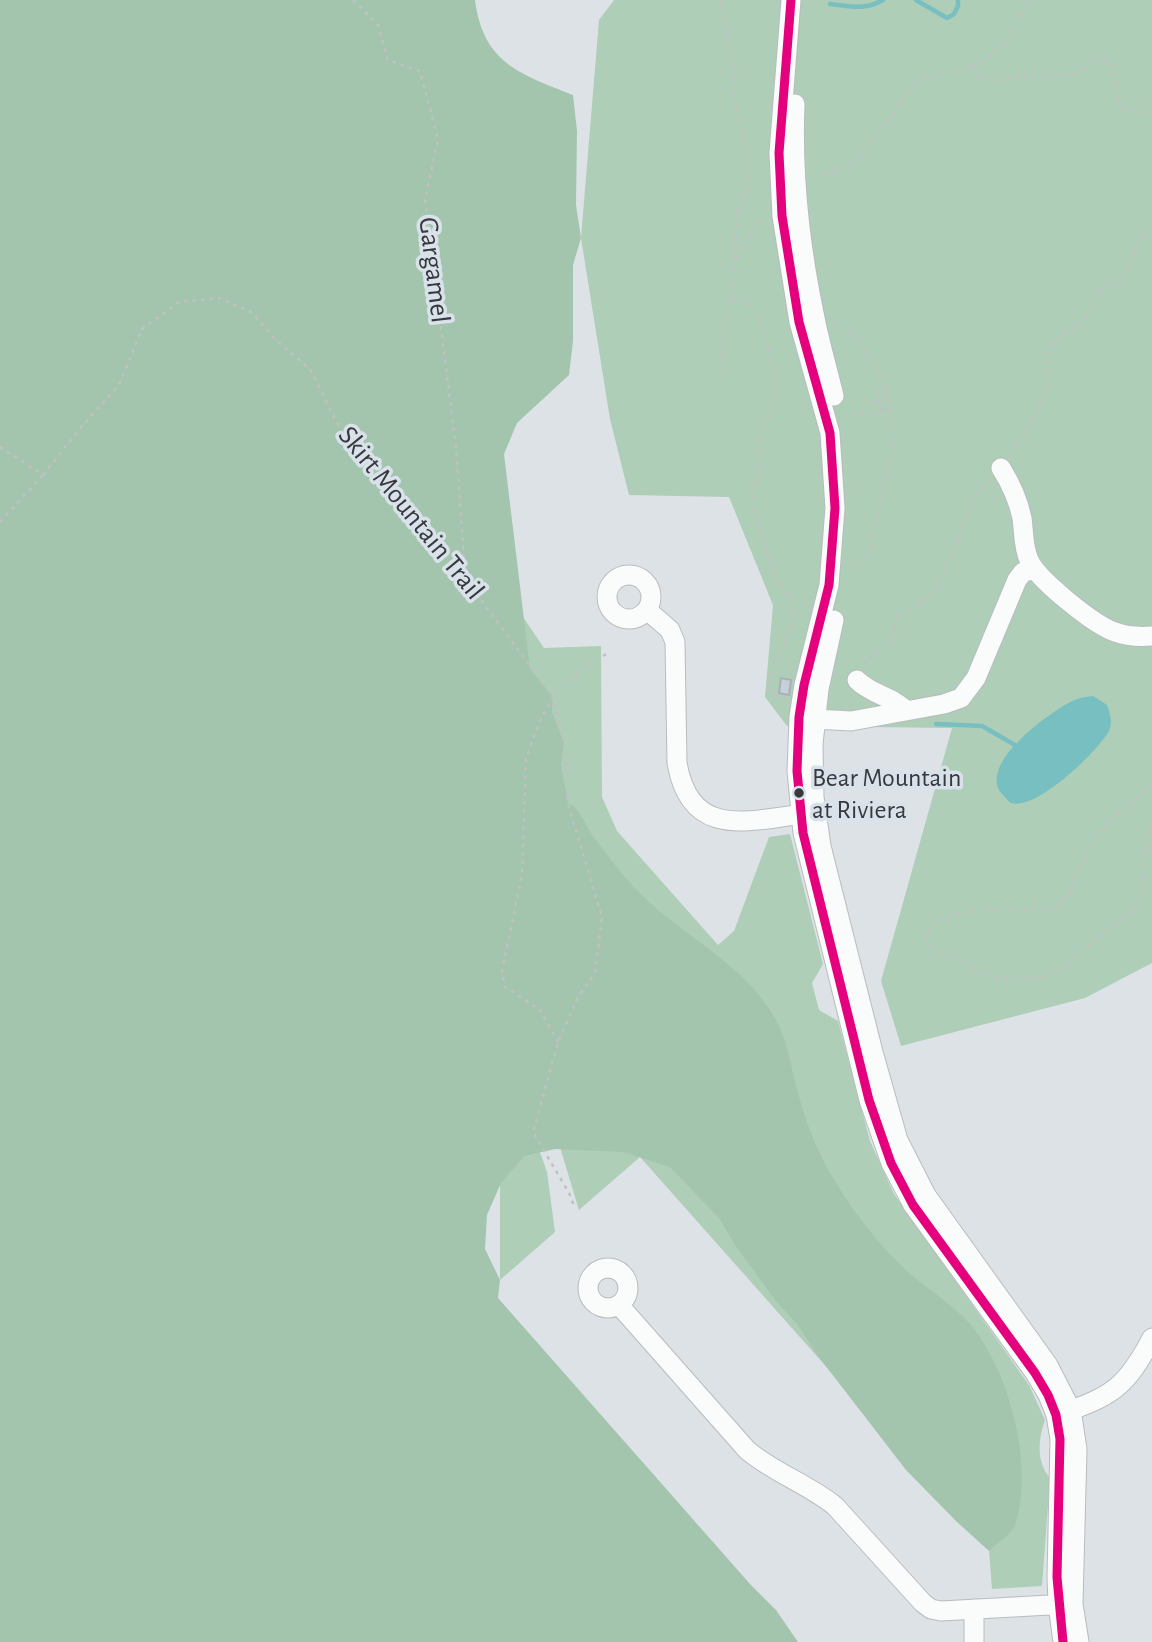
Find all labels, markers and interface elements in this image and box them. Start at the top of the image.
street label: Gargamel [411,215,457,325]
street label: Skirt Mountain Trail [331,419,491,607]
place label: Bear Mountain at Riviera [812,762,961,824]
marker: Bear Mountain at Riviera [792,786,806,800]

